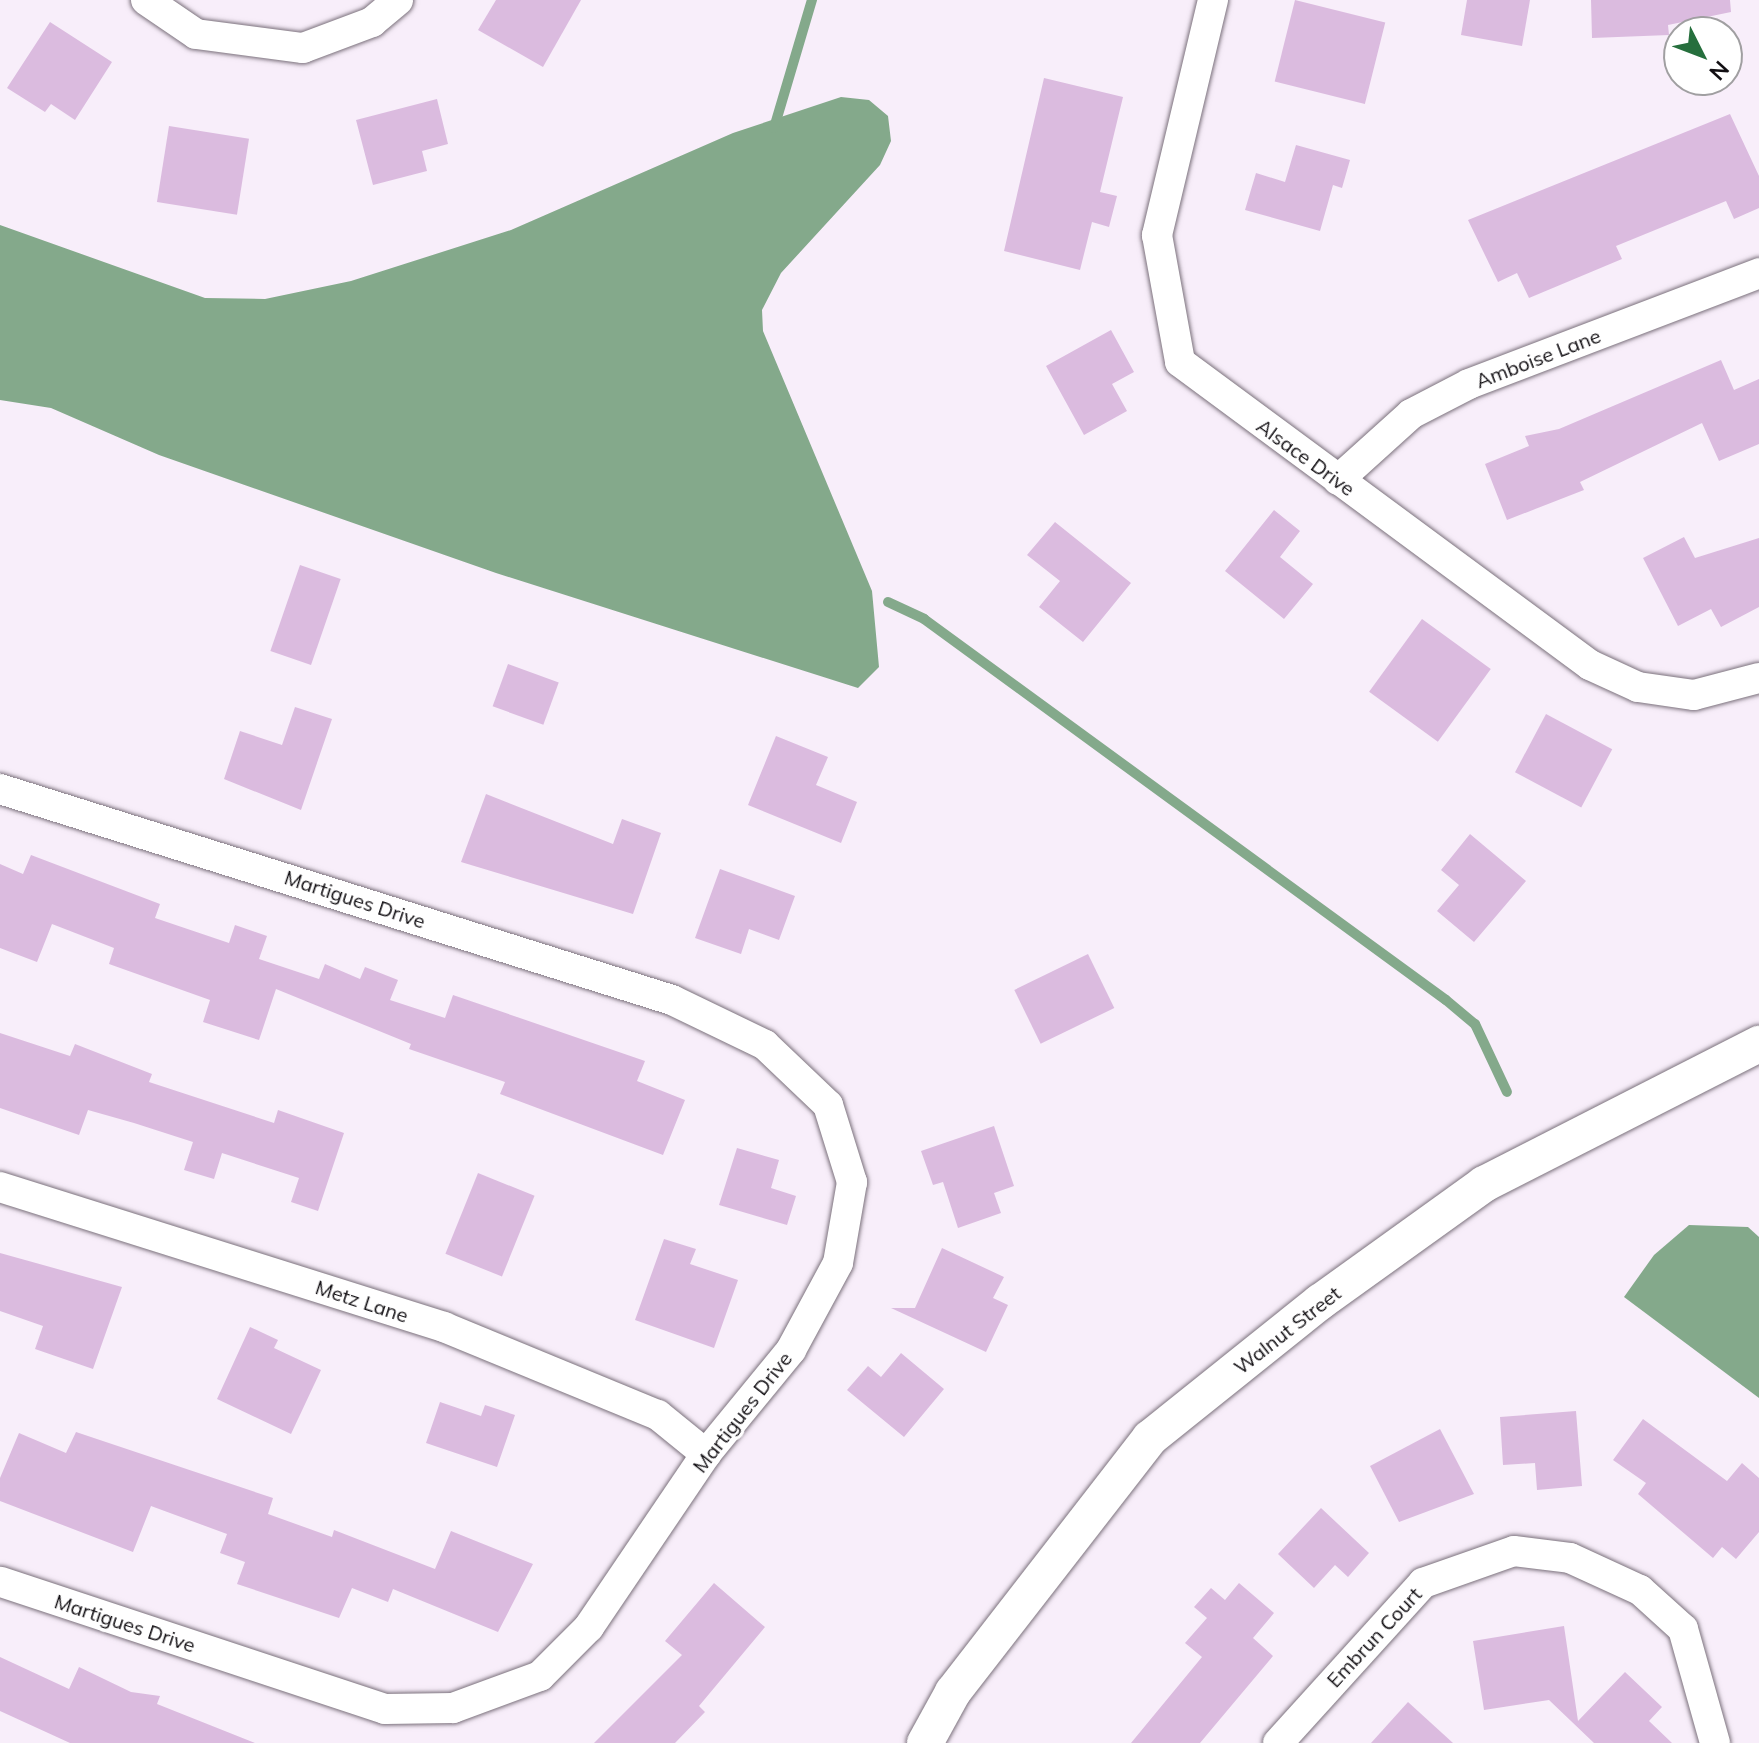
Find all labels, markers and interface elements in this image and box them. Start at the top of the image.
north arrow [1663,16,1743,96]
text: N [1703,55,1735,86]
street label: Amboise Lane [1472,323,1604,393]
street label: Alsace Drive [1252,413,1360,501]
street label: Martigues Drive [282,865,428,933]
street label: Metz Lane [313,1275,411,1327]
street label: Walnut Street [1229,1281,1345,1379]
street label: Martigues Drive [687,1347,797,1477]
street label: Embrun Court [1322,1582,1426,1692]
street label: Martigues Drive [52,1589,198,1657]

